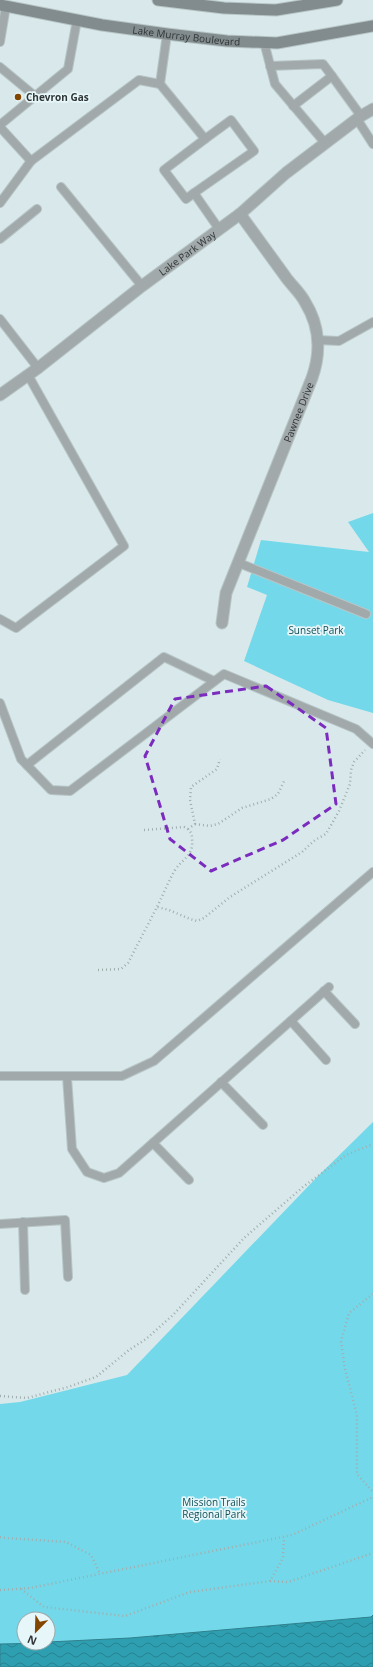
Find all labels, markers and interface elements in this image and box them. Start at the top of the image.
street label: Lake Murray Boulevard [132,22,240,49]
place label: Chevron Gas [26,90,89,104]
marker: Chevron Gas [13,92,23,102]
street label: Lake Park Way [156,227,219,279]
street label: Pawnee Drive [280,380,317,444]
park label: Sunset Park [288,623,344,637]
park label: Mission Trails Regional Park [182,1495,246,1521]
north arrow [16,1611,56,1651]
text: N [25,1632,39,1649]

